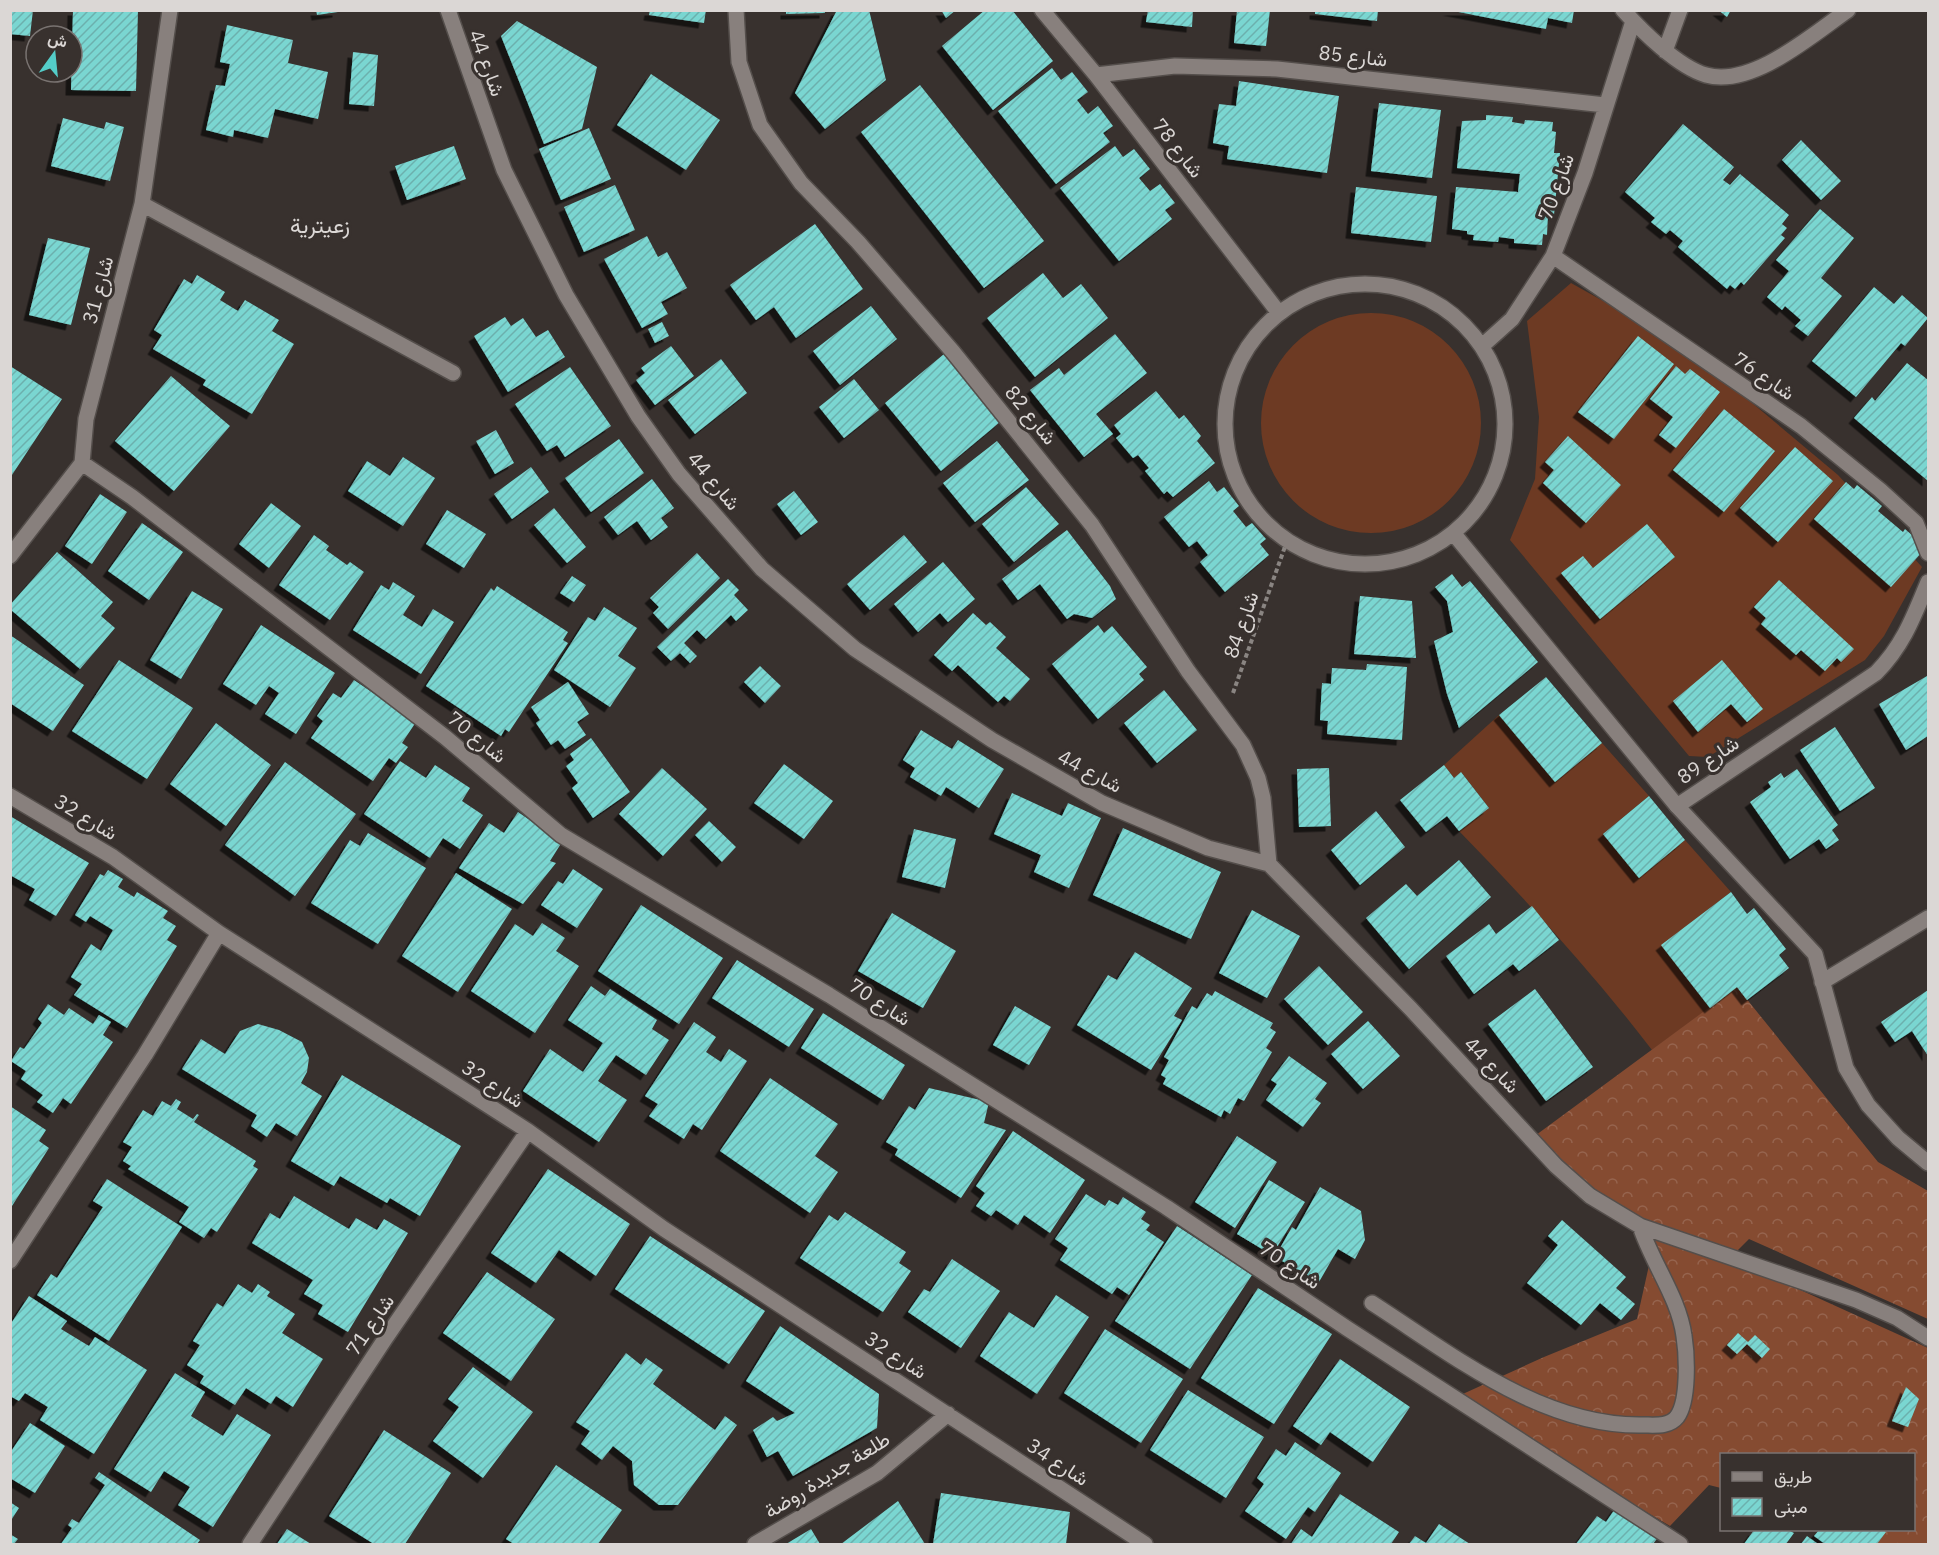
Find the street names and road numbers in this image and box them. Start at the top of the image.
street label: شارع 44 [462,26,512,100]
street label: شارع 85 [1317,38,1389,74]
street label: شارع 78 [1146,112,1210,184]
street label: شارع 70 [1531,150,1581,224]
street label: شارع 31 [76,253,120,327]
street label: شارع 76 [1728,345,1800,407]
street label: شارع 82 [998,379,1064,451]
street label: شارع 44 [681,446,747,516]
street label: شارع 84 [1217,588,1265,662]
street label: شارع 70 [441,704,513,770]
street label: شارع 89 [1672,729,1744,791]
street label: شارع 44 [1053,742,1127,800]
street label: شارع 32 [49,787,123,847]
street label: شارع 70 [843,971,917,1033]
street label: شارع 44 [1458,1030,1526,1100]
street label: شارع 32 [456,1053,530,1115]
street label: شارع 70 [1254,1234,1326,1296]
street label: شارع 71 [339,1289,401,1361]
street label: شارع 32 [859,1324,933,1386]
street label: طلعة جديدة روضة [759,1425,895,1524]
street label: شارع 34 [1021,1431,1095,1493]

